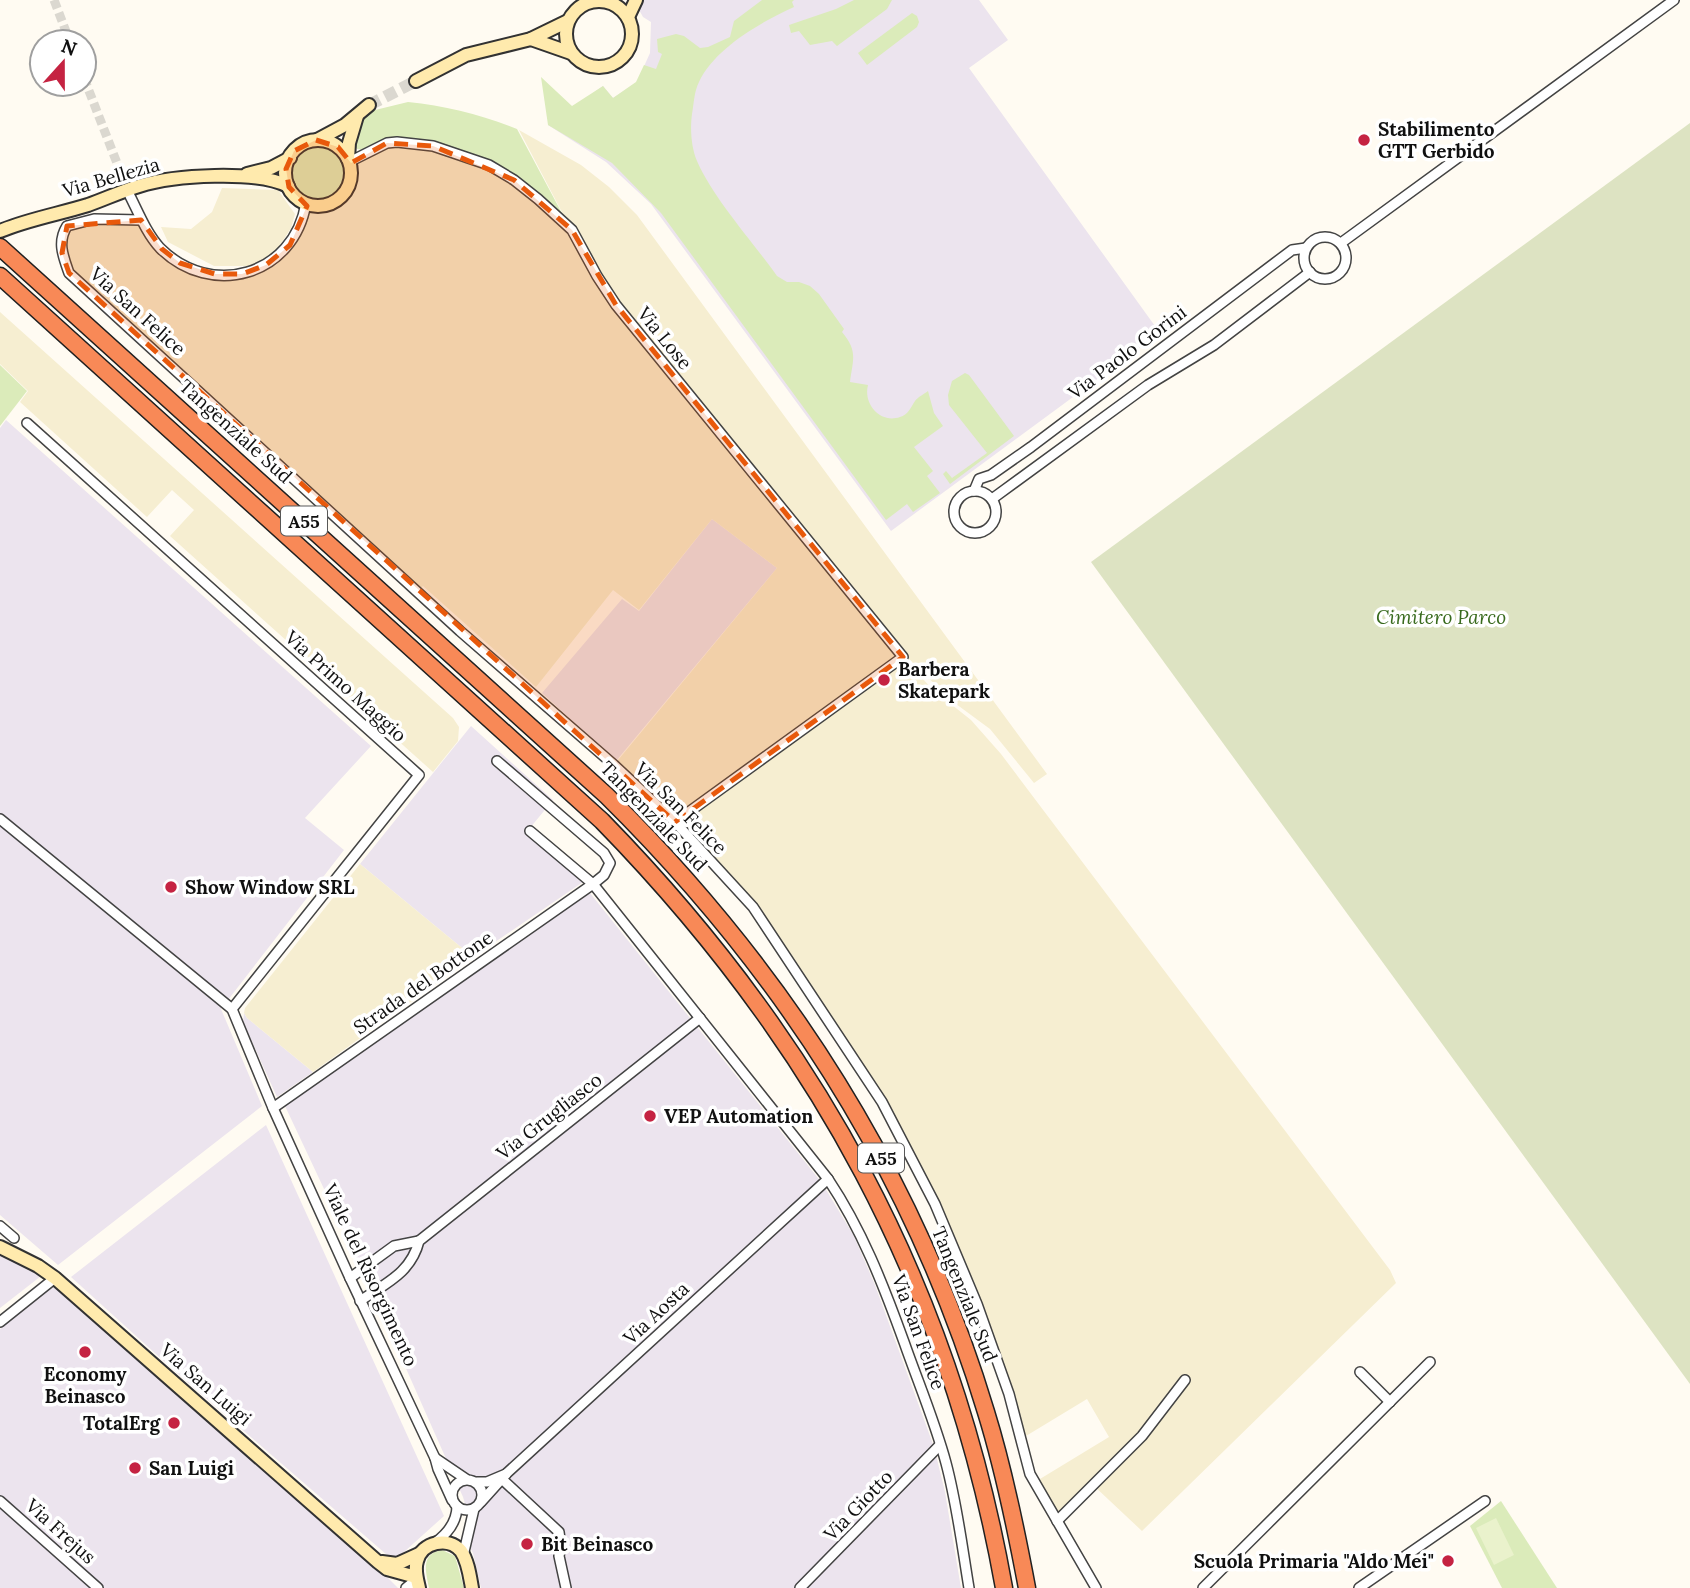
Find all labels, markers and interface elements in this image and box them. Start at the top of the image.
north arrow [28,28,98,98]
text: N [58,33,81,61]
place label: Stabilimento GTT Gerbido [1378,117,1495,163]
marker: Stabilimento GTT Gerbido [1356,132,1372,148]
street label: Via Bellezia [59,152,162,203]
street label: Via San Felice [84,261,191,360]
street label: Via Paolo Gorini [1062,300,1191,405]
street label: Via Lose [632,301,697,374]
street label: Tangenziale Sud [174,374,298,488]
road number: A55 [281,506,327,536]
park label: Cimitero Parco [1376,605,1506,629]
street label: Via Primo Maggio [279,624,412,747]
place label: Barbera Skatepark [898,657,990,703]
marker: Barbera Skatepark [876,672,892,688]
street label: Tangenziale Sud [595,756,713,876]
street label: Via San Felice [629,756,732,859]
place label: Show Window SRL [185,875,355,899]
marker: Show Window SRL [163,879,179,895]
street label: Strada del Bottone [349,925,497,1039]
street label: Via Grugliasco [491,1067,607,1165]
place label: VEP Automation [664,1104,813,1128]
marker: VEP Automation [642,1108,658,1124]
road number: A55 [858,1143,904,1172]
street label: Viale del Risorgimento [318,1179,424,1370]
street label: Tangenziale Sud [927,1223,1003,1365]
street label: Via San Felice [887,1270,951,1393]
street label: Via Aosta [617,1276,694,1350]
street label: Via San Luigi [155,1337,257,1430]
marker: Economy Beinasco [77,1344,93,1360]
place label: Economy Beinasco [44,1362,127,1408]
place label: TotalErg [83,1411,161,1435]
marker: TotalErg [166,1415,182,1431]
place label: San Luigi [149,1456,234,1480]
marker: San Luigi [127,1460,143,1476]
street label: Via Giotto [818,1465,898,1546]
street label: Via Frejus [20,1493,101,1569]
place label: Bit Beinasco [541,1532,653,1556]
marker: Bit Beinasco [519,1536,535,1552]
place label: Scuola Primaria "Aldo Mei" [1194,1549,1434,1573]
marker: Scuola Primaria "Aldo Mei" [1440,1553,1456,1569]

